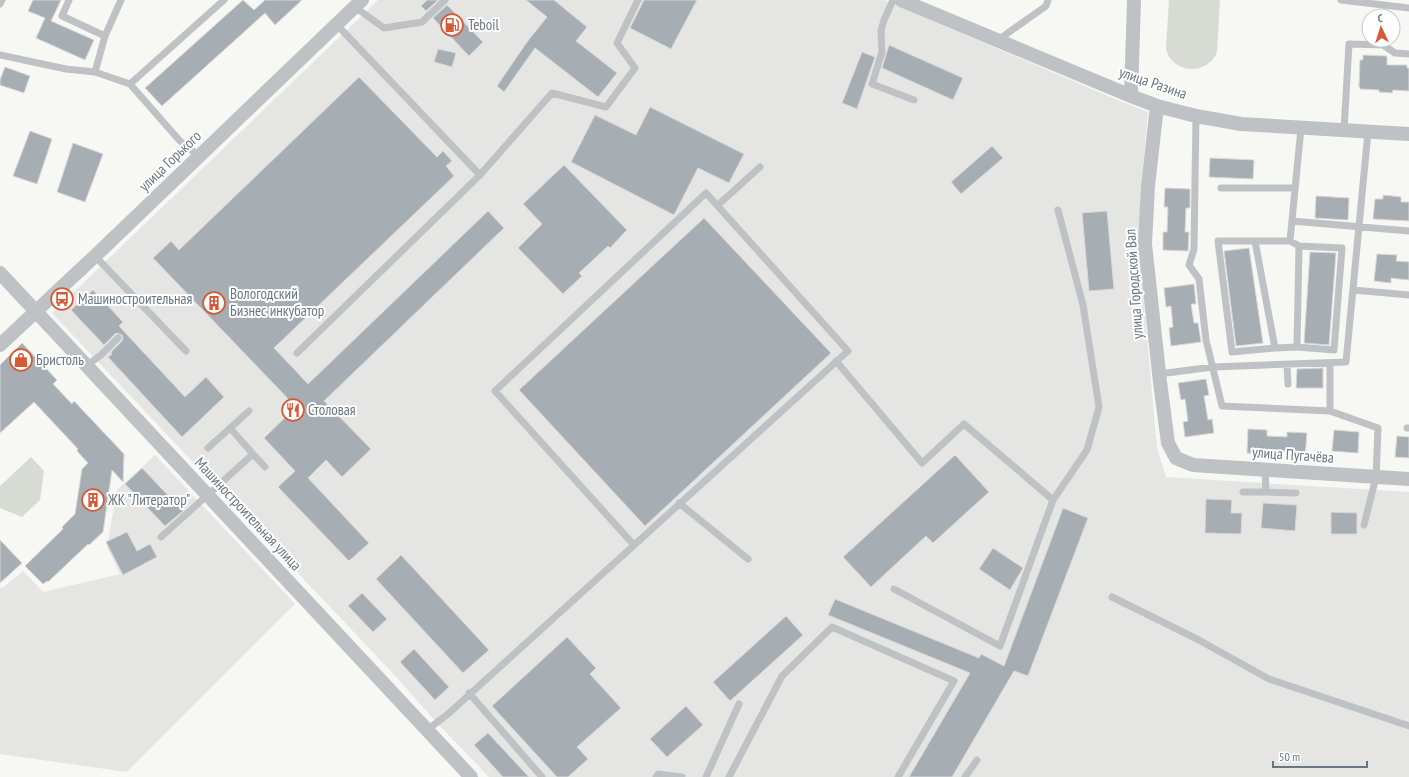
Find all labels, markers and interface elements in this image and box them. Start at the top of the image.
north arrow [1361,8,1401,48]
text: С [1377,11,1383,25]
fuel station icon: Teboil [439,12,465,38]
place label: Teboil [468,15,500,34]
street label: улица Разина [1117,62,1190,103]
street label: улица Горького [134,126,205,195]
street label: улица Городской Вал [1120,228,1147,340]
place label: Вологодский Бизнес инкубатор [230,284,324,320]
bus stop icon: Машиностроительная [49,286,75,312]
place label: Машиностроительная [78,289,192,308]
building icon: Вологодский Бизнес инкубатор [201,290,227,316]
shop icon: Бристоль [8,347,34,373]
place label: Бристоль [36,350,84,369]
restaurant icon: Столовая [280,397,306,423]
place label: Столовая [308,400,356,419]
street label: улица Пугачёва [1251,442,1335,467]
street label: Машиностроительная улица [191,453,306,574]
building icon: ЖК "Литератор" [80,487,106,513]
place label: ЖК "Литератор" [107,490,190,509]
scale bar [1273,743,1367,769]
text: 50 m [1279,749,1300,764]

